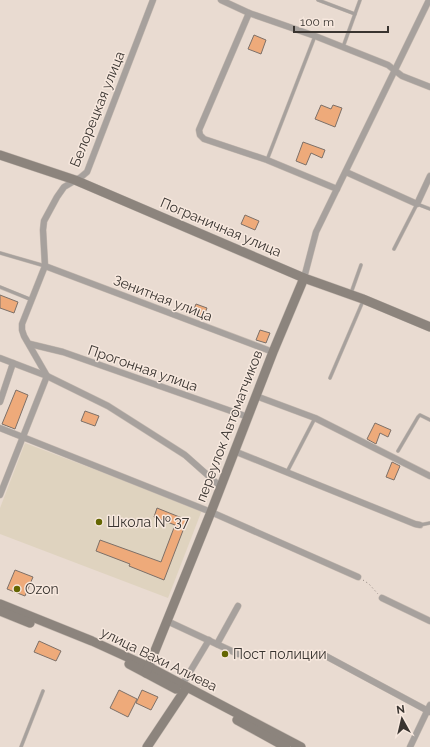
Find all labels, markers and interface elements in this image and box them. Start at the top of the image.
scale bar [294,8,388,34]
text: 100 m [300,15,334,29]
street label: Белорецкая улица [66,49,128,169]
street label: Пограничная улица [158,194,284,260]
street label: Зенитная улица [111,272,215,324]
street label: Прогонная улица [86,342,200,394]
street label: переулок Автоматчиков [193,348,265,504]
place label: Школа № 37 [107,514,190,530]
marker: Школа № 37 [94,517,104,527]
place label: Ozon [25,581,59,597]
marker: Ozon [12,584,22,594]
street label: улица Вахи Алиева [98,624,220,694]
place label: Пост полиции [233,646,327,662]
marker: Пост полиции [220,649,230,659]
north arrow [382,699,422,739]
text: N [396,703,406,717]

